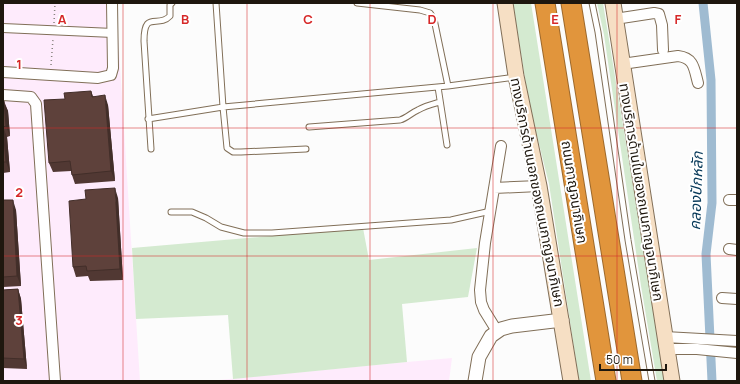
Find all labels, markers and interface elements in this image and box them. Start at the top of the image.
text: A [58,10,67,28]
text: B [181,10,189,28]
text: C [303,10,313,28]
text: D [427,10,437,28]
text: E [551,10,559,28]
text: F [675,10,682,28]
text: 1 [16,55,22,73]
street label: ทางบริการด้านนอกของถนนกาญจนาภิเษก [506,76,570,308]
street label: ทางบริการด้านในของถนนกาญจนาภิเษก [615,82,669,302]
street label: ถนนกาญจนาภิเษก [557,139,593,245]
water label: คลองปักหลัก [684,150,708,231]
text: 2 [15,183,23,201]
text: 3 [15,311,23,329]
scale bar [600,346,666,372]
text: 50 m [606,351,633,368]

